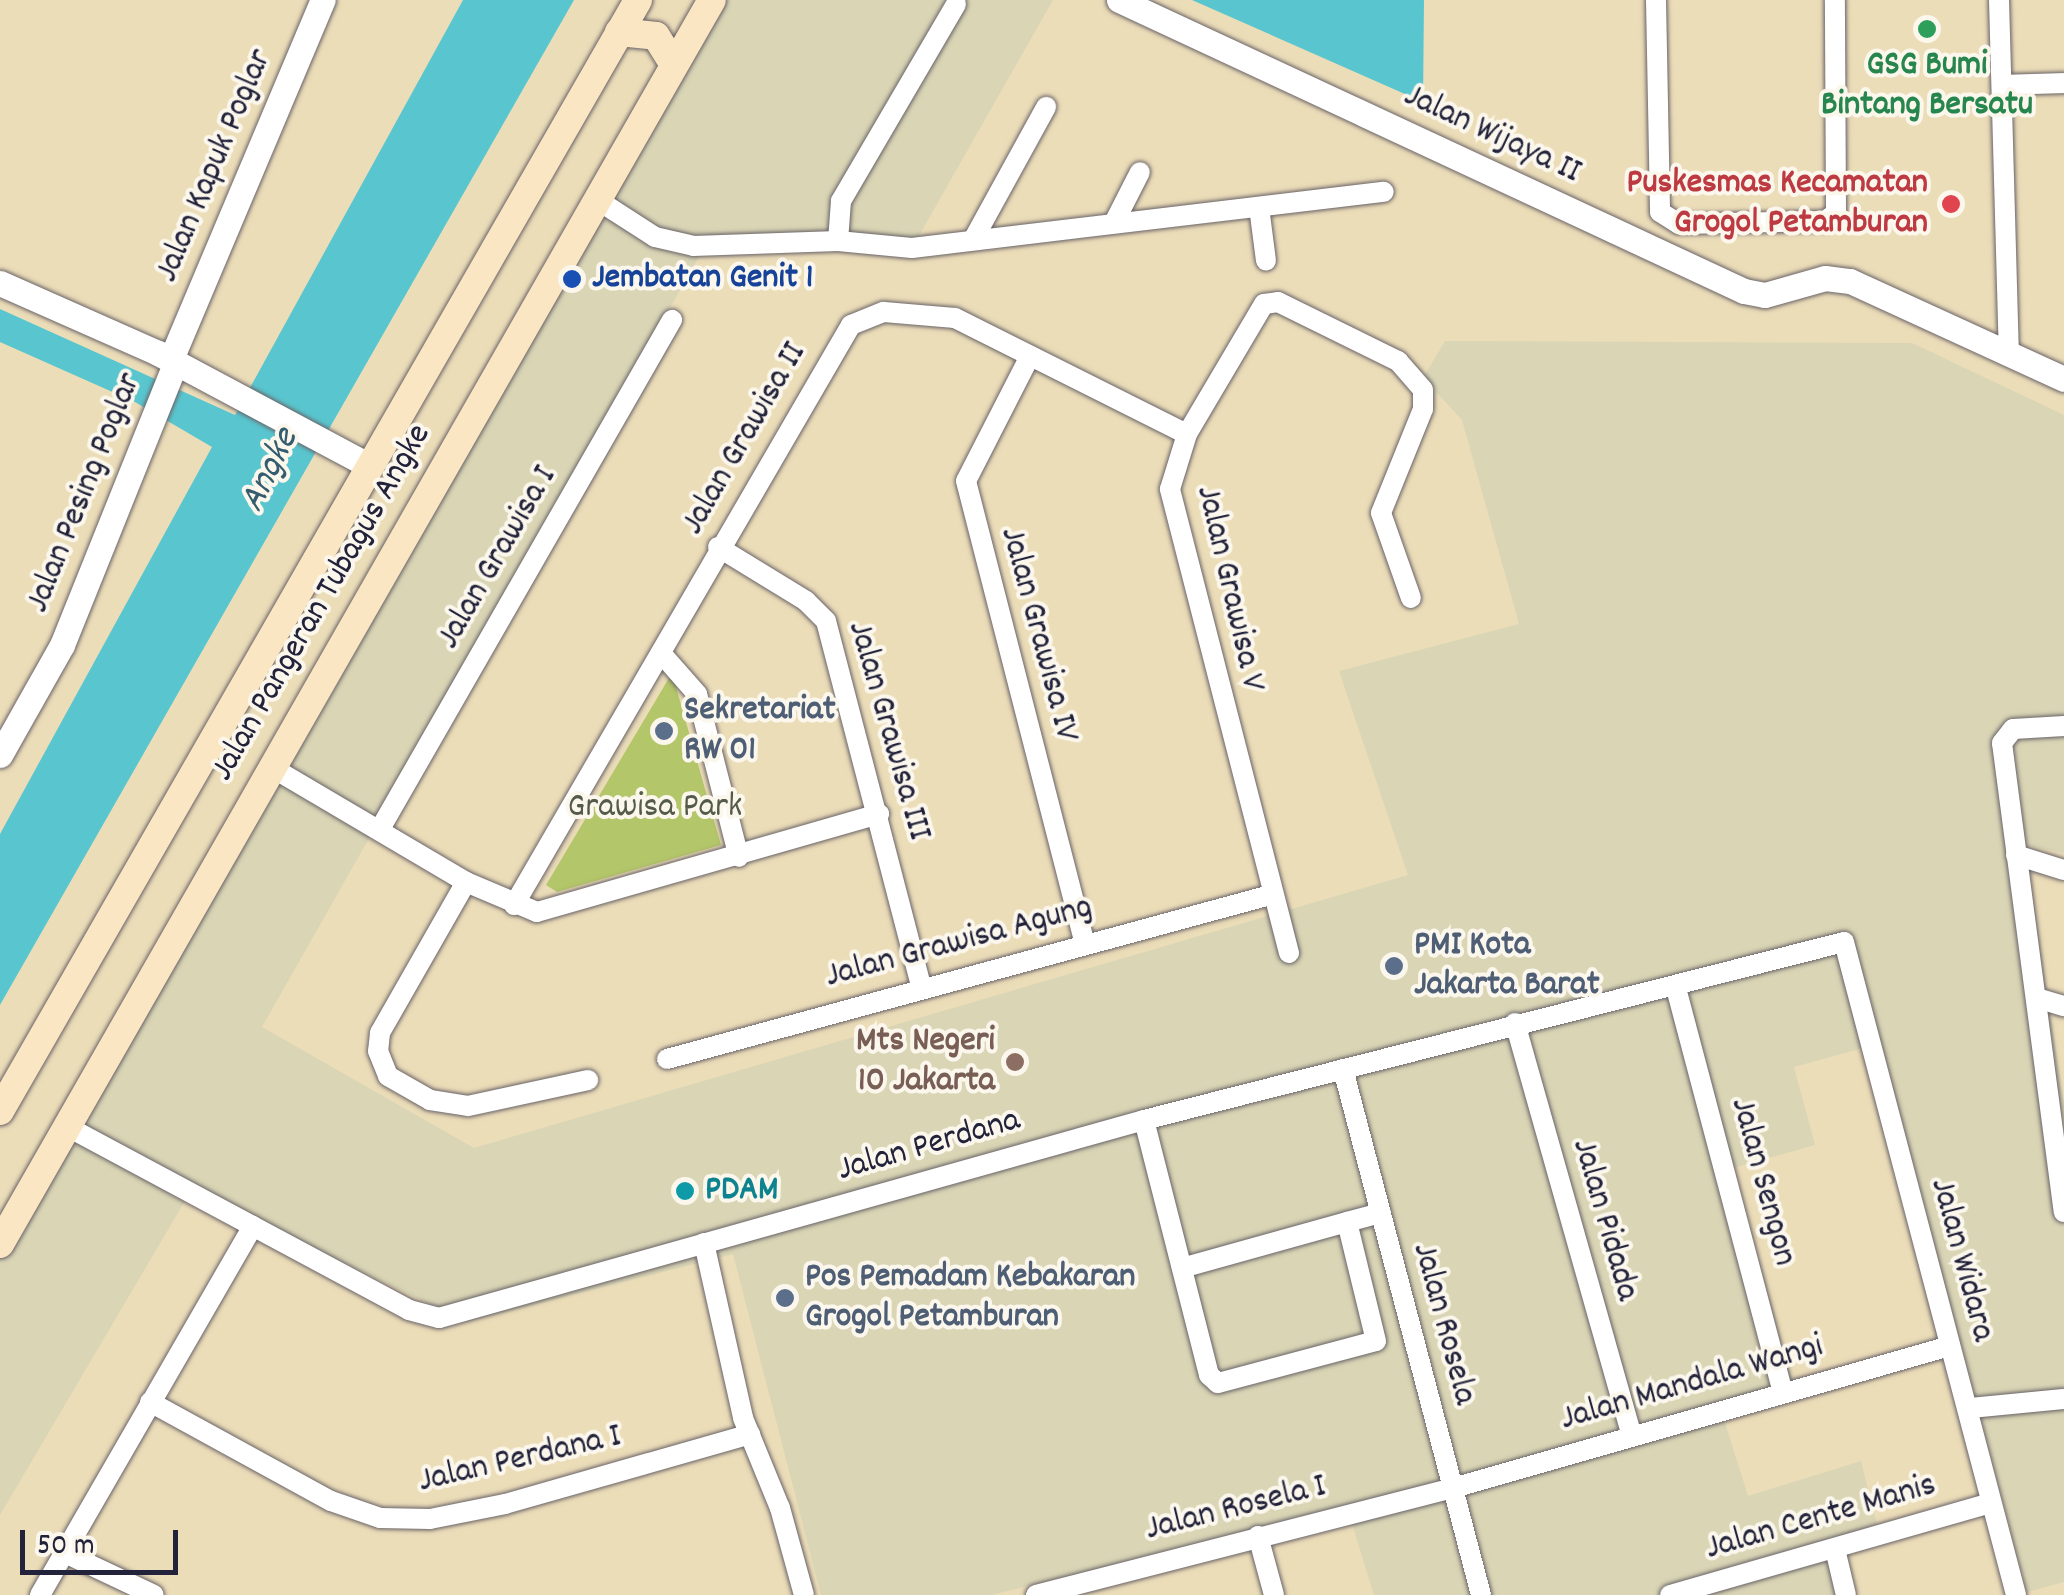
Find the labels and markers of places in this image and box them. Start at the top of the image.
marker: GSG Bumi Bintang Bersatu [1916,18,1938,40]
place label: GSG Bumi Bintang Bersatu [1821,45,2033,127]
place label: Puskesmas Kecamatan Grogol Petamburan [1627,163,1928,245]
marker: Puskesmas Kecamatan Grogol Petamburan [1938,191,1964,217]
place label: Jembatan Genit 1 [592,258,814,300]
marker: Jembatan Genit 1 [561,268,583,290]
place label: Sekretariat RW 01 [684,690,836,772]
marker: Sekretariat RW 01 [653,720,675,742]
place label: PMI Kota Jakarta Barat [1414,925,1600,1007]
marker: PMI Kota Jakarta Barat [1383,955,1405,977]
place label: Mts Negeri 10 Jakarta [856,1021,995,1103]
marker: Mts Negeri 10 Jakarta [1004,1051,1026,1073]
place label: PDAM [705,1170,779,1212]
marker: PDAM [674,1180,696,1202]
place label: Pos Pemadam Kebakaran Grogol Petamburan [805,1257,1135,1339]
marker: Pos Pemadam Kebakaran Grogol Petamburan [774,1287,796,1309]

